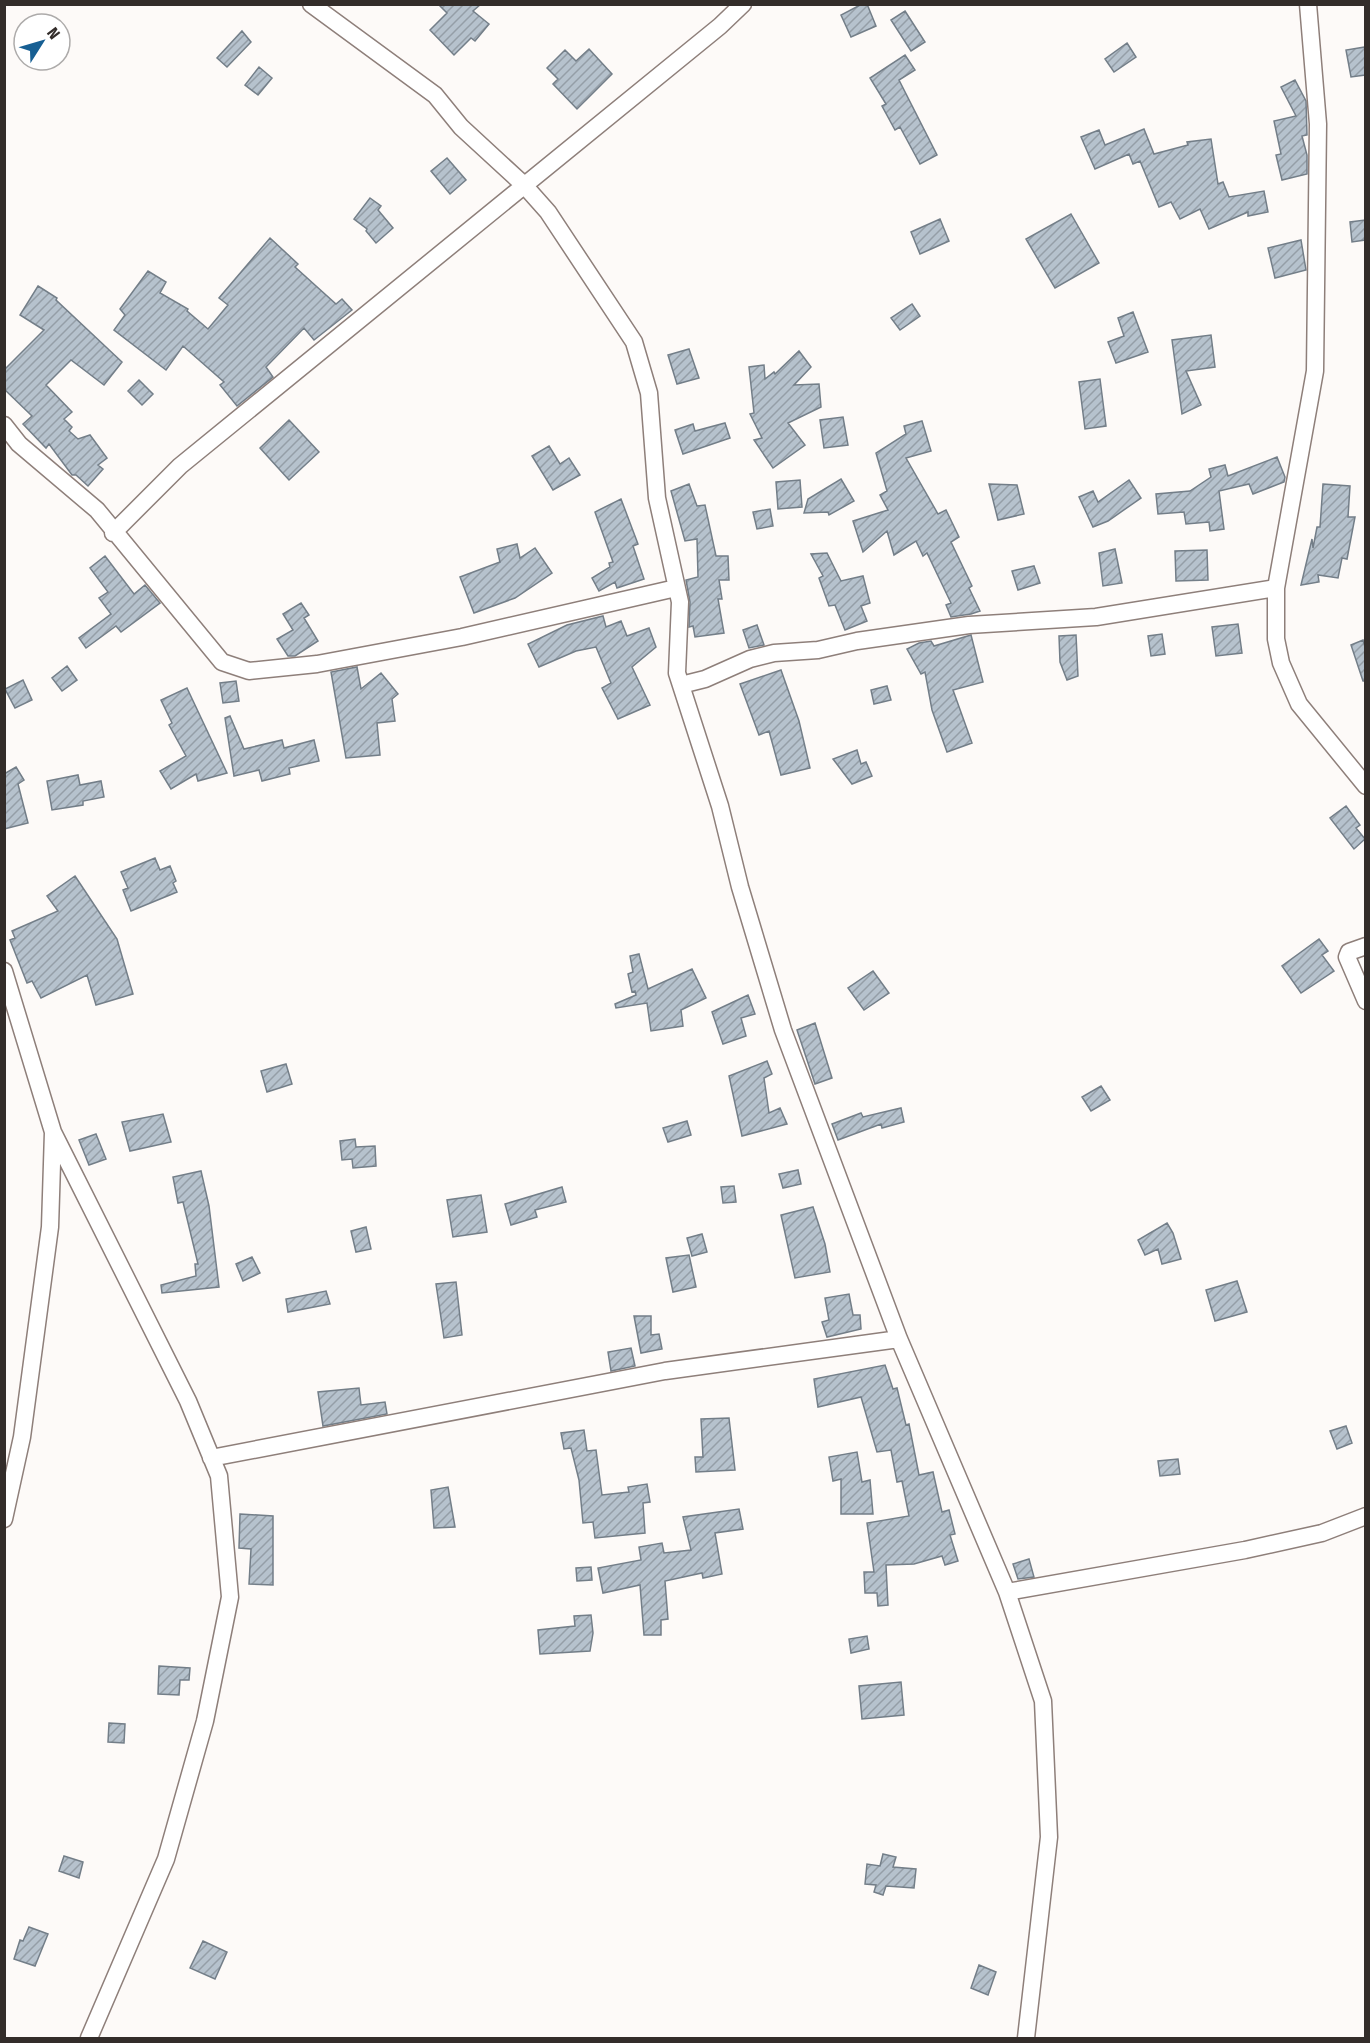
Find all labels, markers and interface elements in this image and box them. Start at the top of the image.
north arrow [12,12,72,72]
text: N [43,24,64,43]

